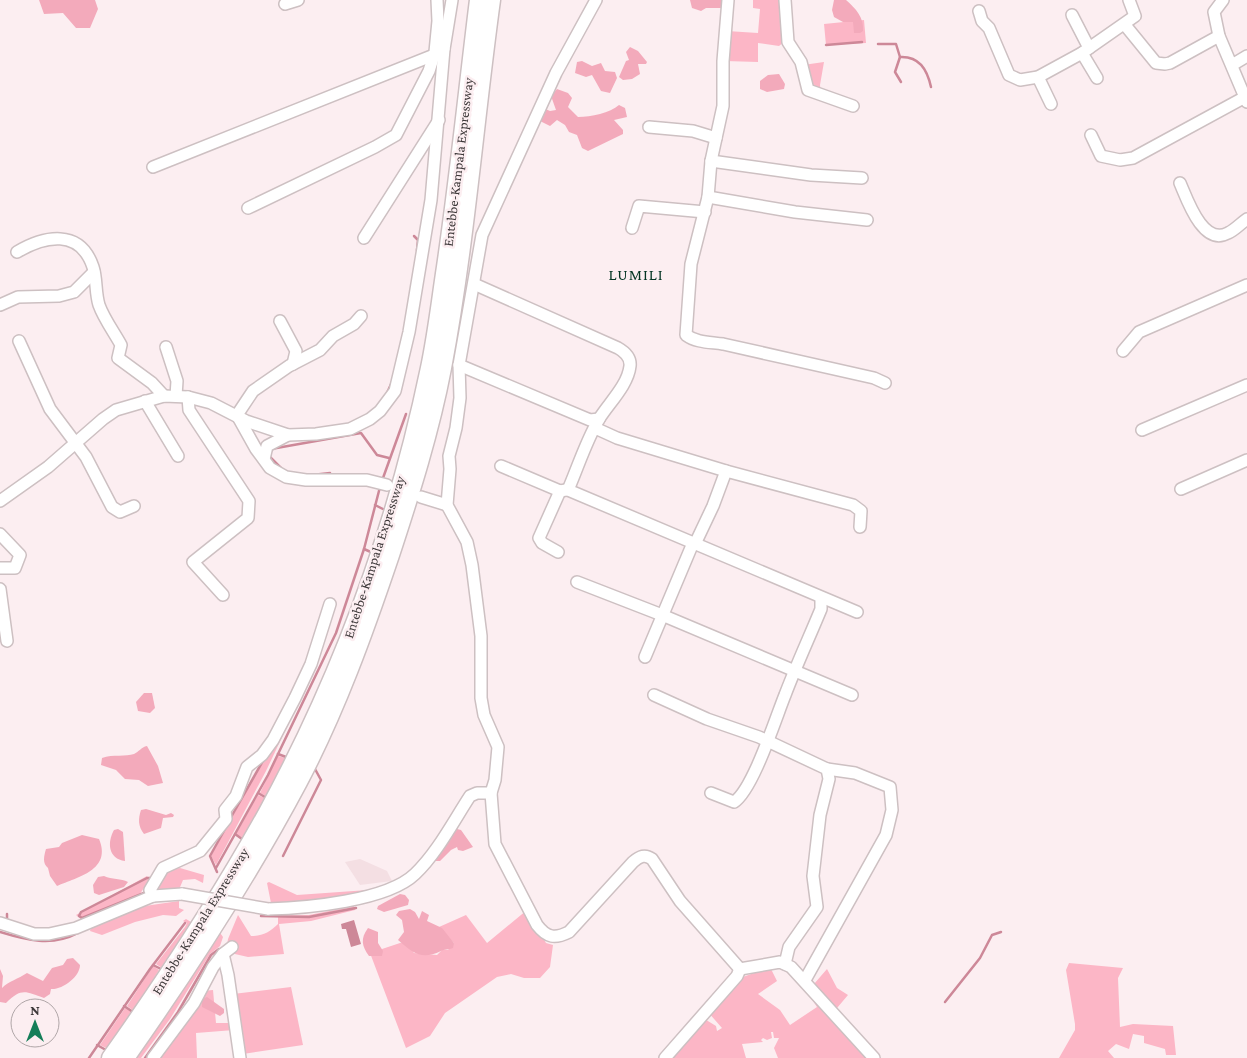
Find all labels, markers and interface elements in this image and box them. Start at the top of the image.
street label: Entebbe-Kampala Expressway [440,76,476,247]
district label: LUMILI [608,266,664,283]
street label: Entebbe-Kampala Expressway [340,473,408,640]
street label: Entebbe-Kampala Expressway [148,844,252,997]
north arrow [10,998,60,1048]
text: N [30,1002,40,1018]

